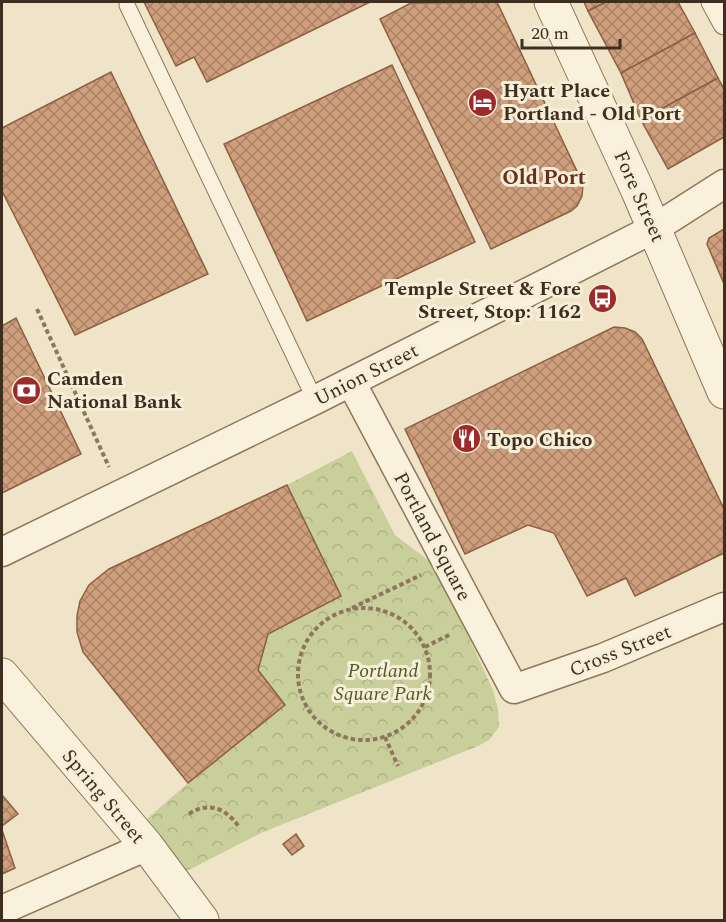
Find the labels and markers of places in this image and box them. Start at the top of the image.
place label: Hyatt Place Portland - Old Port [503,76,682,129]
hotel icon: Hyatt Place Portland - Old Port [466,86,498,118]
place label: Temple Street & Fore Street, Stop: 1162 [384,274,581,327]
bus stop icon: Temple Street & Fore Street, Stop: 1162 [586,283,618,315]
place label: Camden National Bank [47,364,182,417]
bank icon: Camden National Bank [10,374,42,406]
restaurant icon: Topo Chico [450,423,482,455]
place label: Topo Chico [487,425,593,455]

